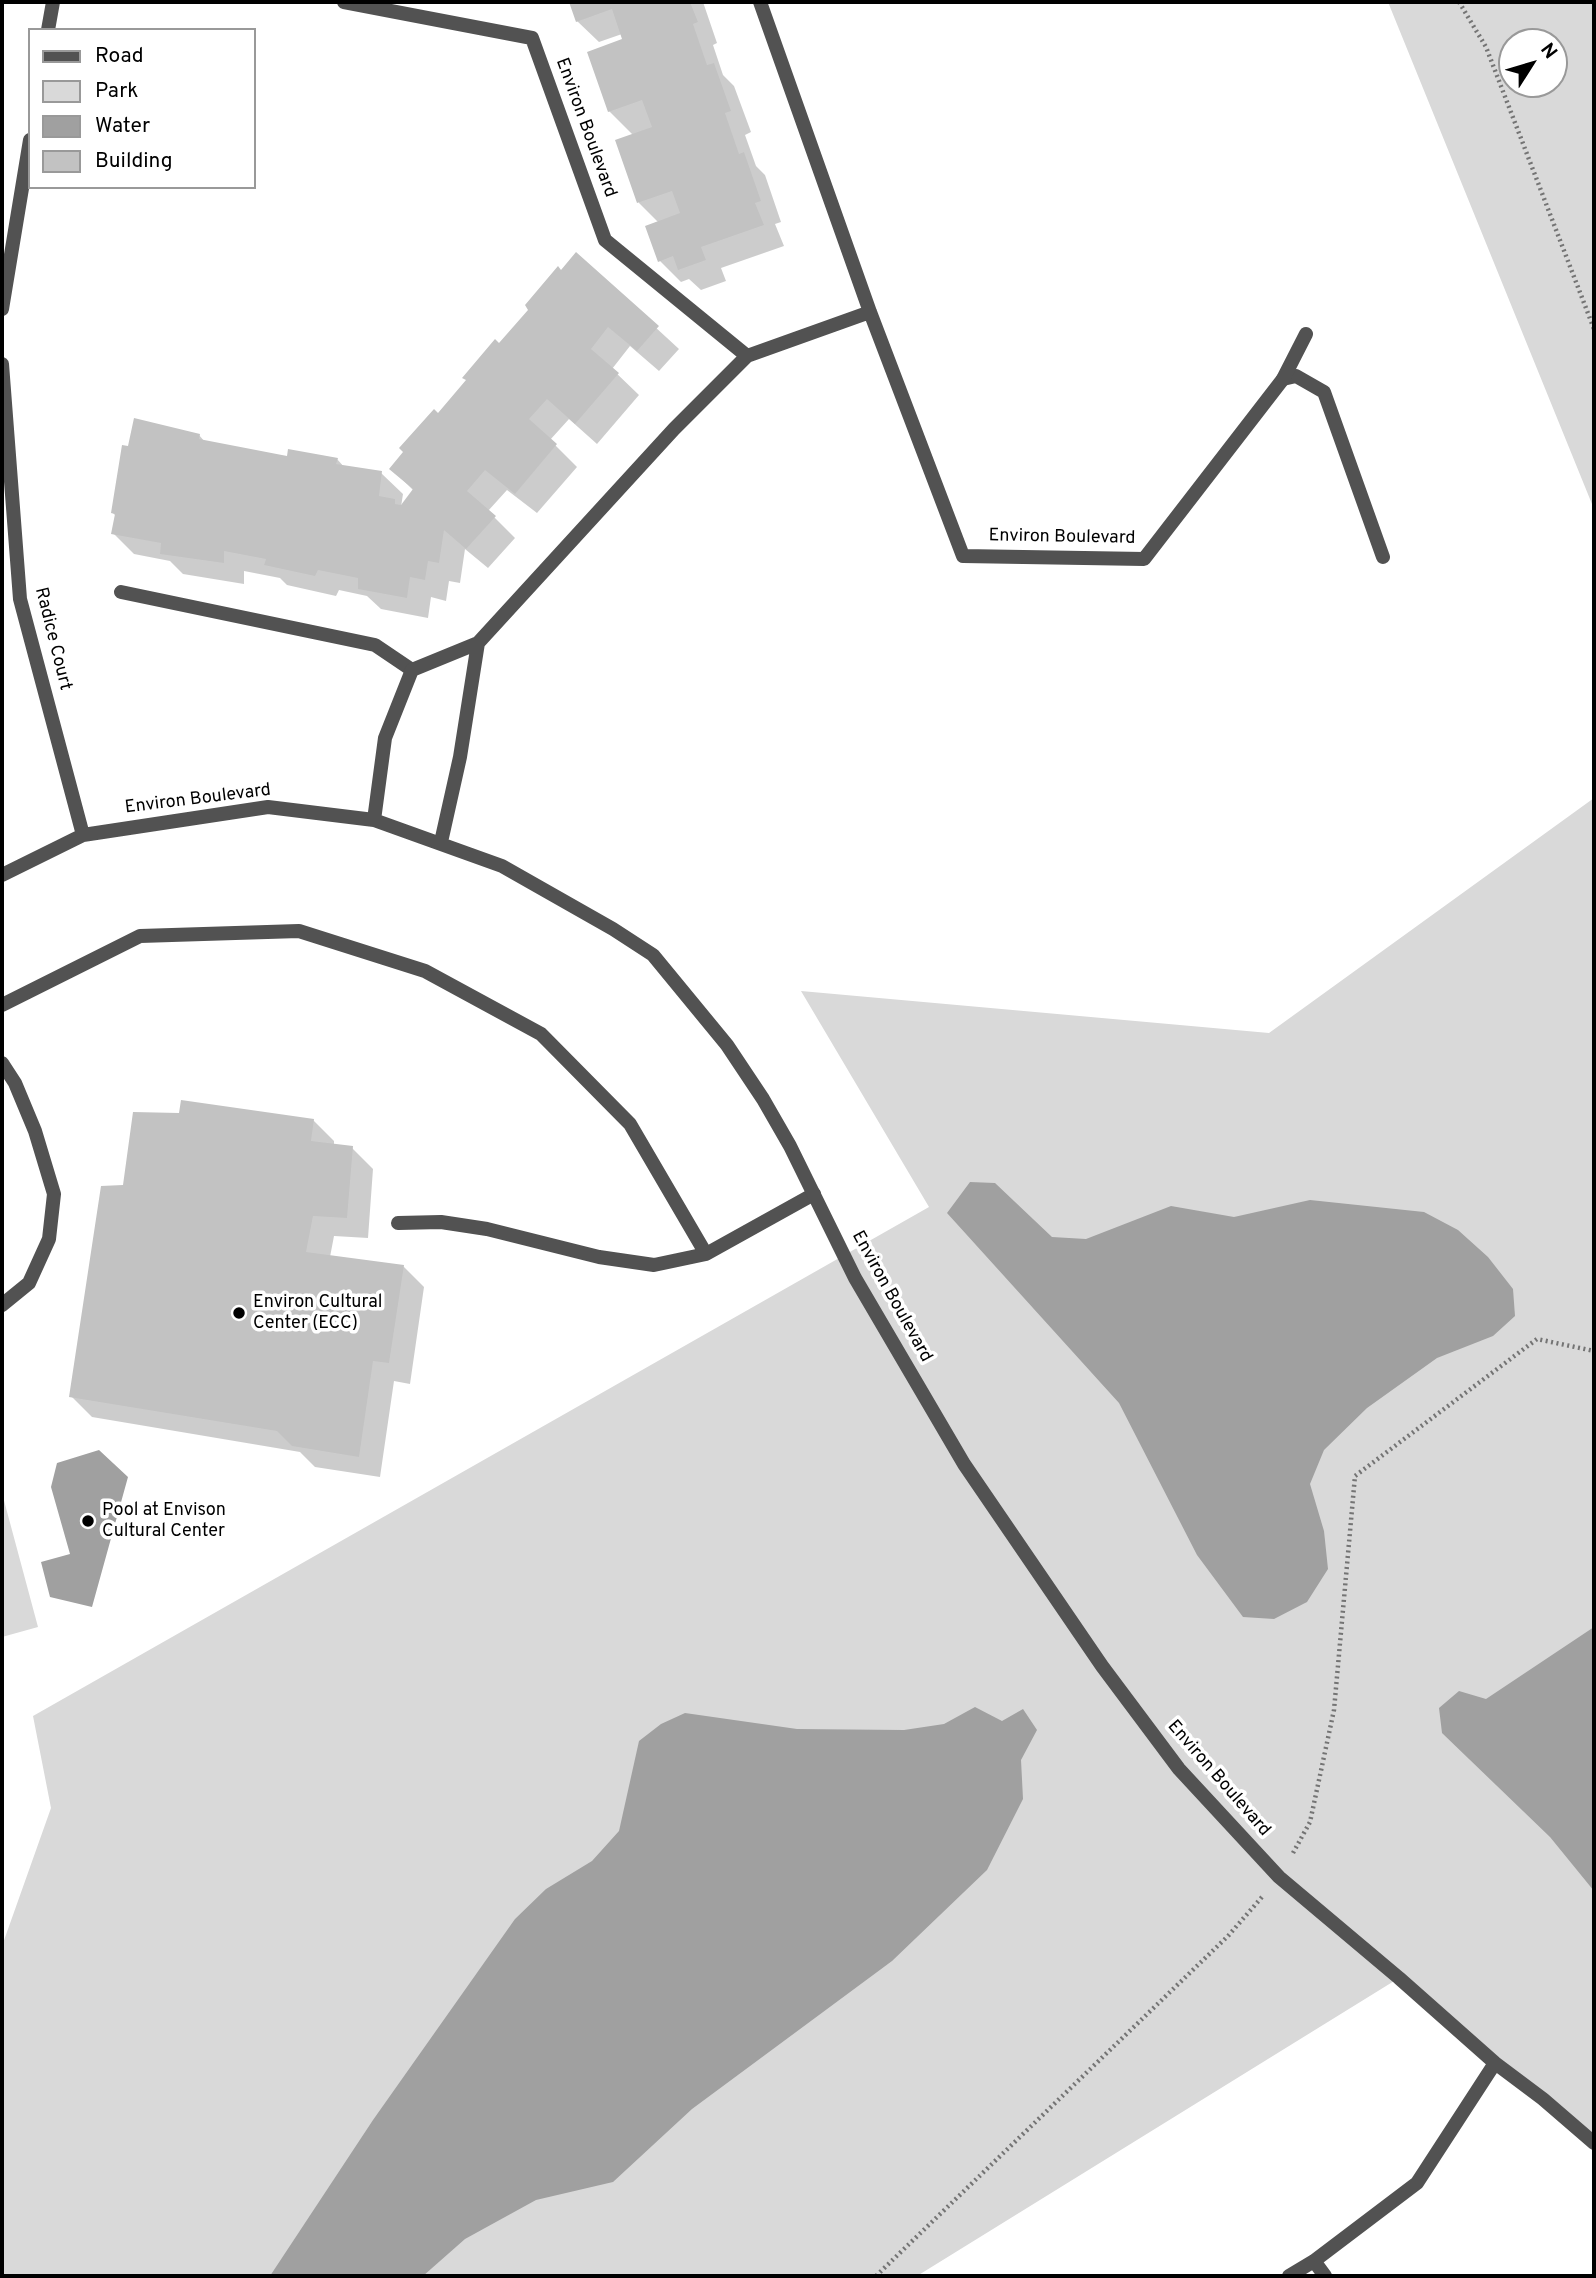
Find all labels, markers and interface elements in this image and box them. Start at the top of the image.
legend [28,28,256,189]
north arrow [1498,28,1568,98]
text: N [1534,39,1562,64]
text: Road [95,43,144,70]
street label: Environ Boulevard [550,55,620,201]
text: Park [95,78,138,105]
text: Water [95,113,150,140]
text: Building [95,148,173,175]
street label: Environ Boulevard [988,526,1136,550]
street label: Radice Court [29,585,75,693]
street label: Environ Boulevard [124,780,272,820]
street label: Environ Boulevard [846,1228,936,1366]
place label: Environ Cultural Center (ECC) [253,1292,382,1334]
marker: Environ Cultural Center (ECC) [231,1305,247,1321]
place label: Pool at Envison Cultural Center [102,1500,226,1542]
marker: Pool at Envison Cultural Center [80,1513,96,1529]
street label: Environ Boulevard [1162,1716,1274,1842]

